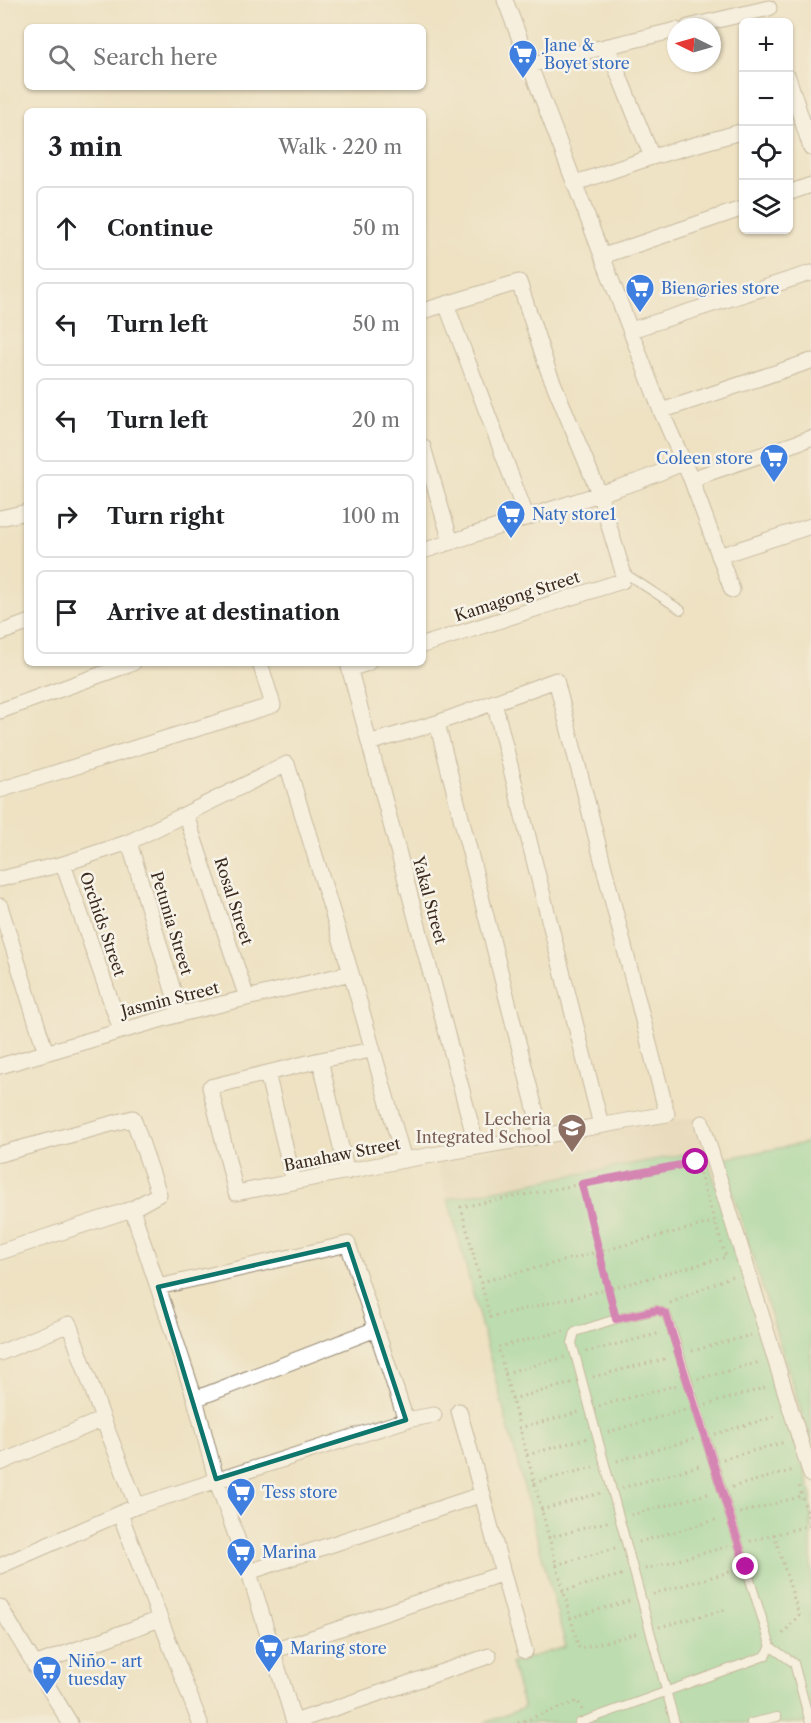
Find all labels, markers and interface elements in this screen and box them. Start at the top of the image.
north arrow [667,18,721,72]
map controls [739,18,793,234]
button: + [739,18,793,72]
search box [24,24,426,90]
place label: Jane & Boyet store [541,35,630,73]
supermarket icon: Jane & Boyet store [507,38,539,80]
icon: search [45,41,78,74]
text: Search here [93,44,218,71]
button: − [739,72,793,126]
button: locate [739,126,793,180]
text: 3 min [48,131,122,163]
text: Walk · 220 m [278,135,402,159]
button: layers [739,180,793,234]
icon: ahead [50,212,83,245]
text: Continue [107,215,213,242]
text: 50 m [353,216,400,240]
supermarket icon: Bien@ries store [624,272,656,314]
place label: Bien@ries store [661,278,780,298]
icon: left [50,308,83,341]
text: Turn left [107,311,208,338]
text: 50 m [353,312,400,336]
icon: left [50,404,83,437]
text: Turn left [107,407,208,434]
text: 20 m [352,408,400,432]
supermarket icon: Coleen store [758,442,790,484]
place label: Coleen store [656,448,753,468]
supermarket icon: Naty store1 [495,498,527,540]
icon: right [50,500,83,533]
text: Turn right [107,503,225,530]
text: 100 m [342,504,400,528]
place label: Naty store1 [532,504,616,524]
street label: Kamagong Street [452,566,582,626]
icon: arrive [50,596,83,629]
text: Arrive at destination [107,599,340,626]
street label: Yakal Street [408,853,451,946]
street label: Rosal Street [210,855,258,948]
street label: Orchids Street [76,869,130,979]
street label: Petunia Street [147,869,197,978]
street label: Jasmin Street [116,977,221,1022]
place label: Lecheria Integrated School [416,1109,552,1147]
school or university icon: Lecheria Integrated School [556,1112,588,1154]
street label: Banahaw Street [282,1133,402,1175]
route start [682,1148,708,1174]
supermarket icon: Tess store [225,1476,257,1518]
place label: Tess store [262,1482,337,1502]
supermarket icon: Marina [225,1536,257,1578]
place label: Marina [262,1542,317,1562]
route end [732,1553,758,1579]
supermarket icon: Maring store [253,1632,285,1674]
place label: Maring store [290,1638,387,1658]
place label: Niño - art tuesday [68,1651,143,1689]
supermarket icon: Niño - art tuesday [31,1654,63,1696]

